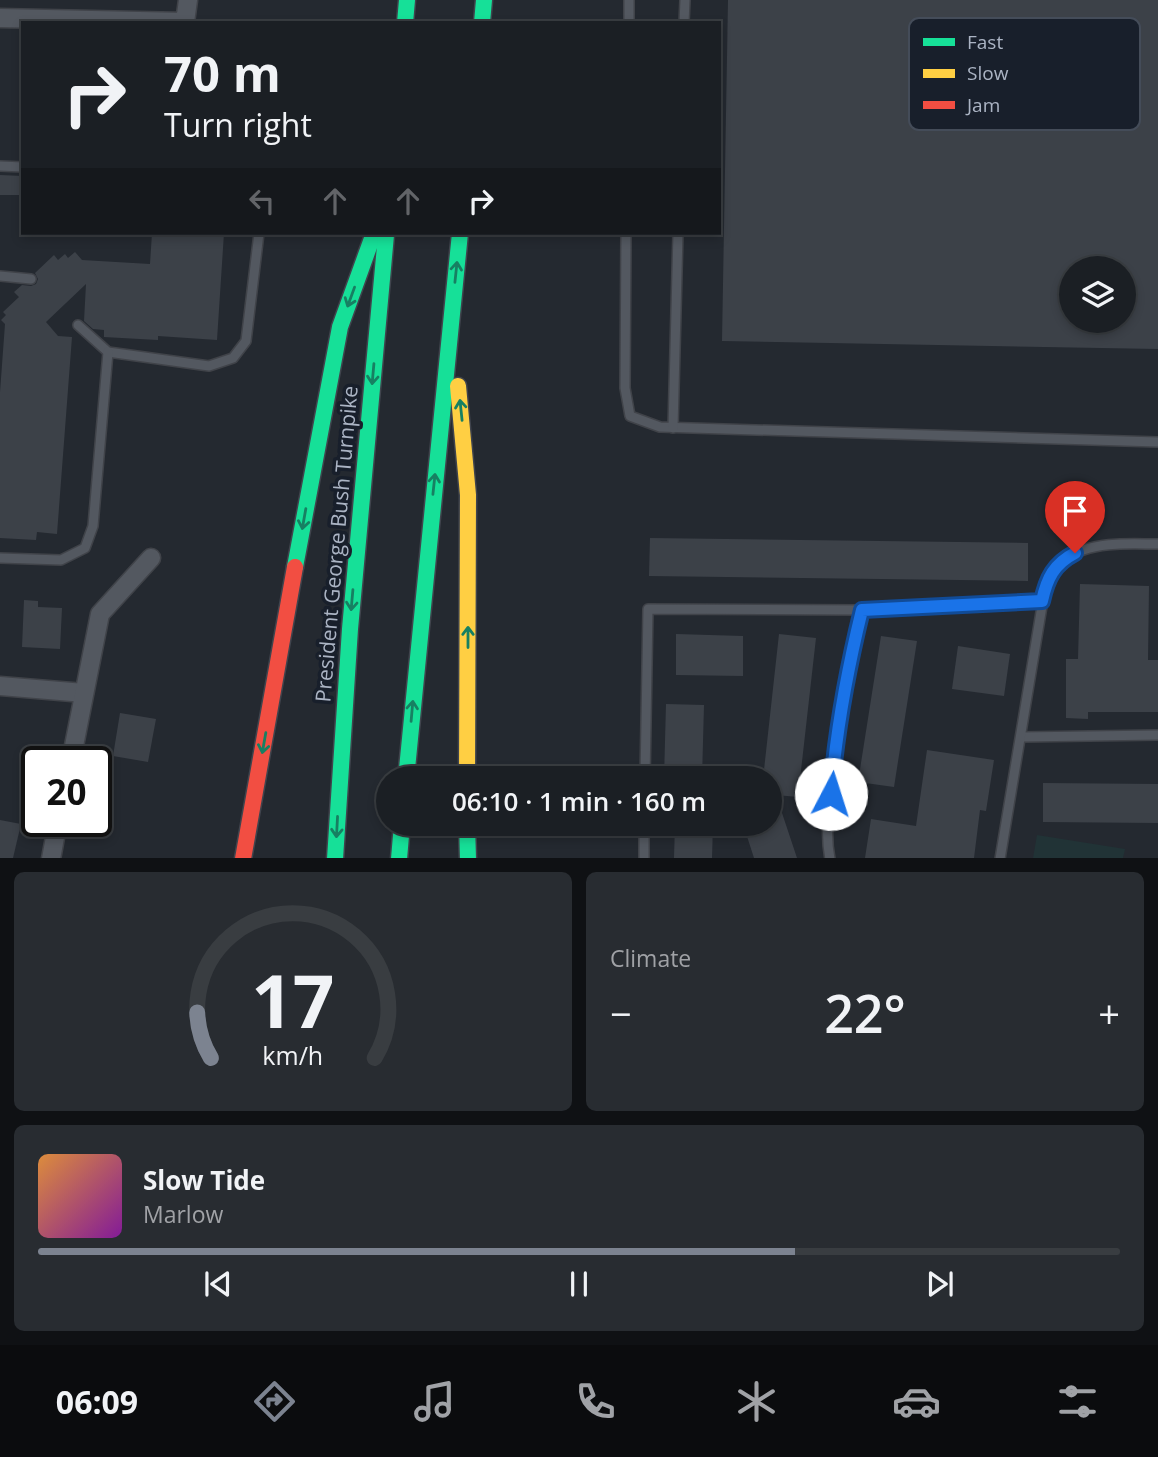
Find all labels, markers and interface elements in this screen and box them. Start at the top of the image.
legend [909,18,1140,130]
text: Fast [967,29,1003,55]
text: 70 m [164,40,281,106]
icon: right [49,49,140,140]
text: Slow [967,60,1009,86]
text: Jam [965,92,1000,118]
text: Turn right [164,103,312,146]
icon: left [243,182,281,220]
icon: ahead [316,182,354,220]
icon: ahead [389,182,427,220]
icon: right [462,182,500,220]
map controls [1059,256,1136,333]
button: layers [1059,256,1136,333]
one-way arrow [450,261,463,283]
one-way arrow [344,286,356,308]
one-way arrow [366,362,379,385]
street label: President George Bush Turnpike [308,385,364,703]
one-way arrow [454,399,467,422]
one-way arrow [428,474,441,496]
pin [1045,481,1105,553]
icon: arrive [1056,492,1094,530]
one-way arrow [297,507,310,530]
one-way arrow [345,589,358,611]
one-way arrow [461,626,475,649]
one-way arrow [406,700,419,723]
one-way arrow [257,731,270,754]
speed limit sign: 20 [21,746,112,837]
position arrow [794,757,868,831]
text: 06:10 · 1 min · 160 m [452,783,706,819]
one-way arrow [330,816,343,839]
text: Climate [610,942,691,974]
text: 17 [251,950,335,1049]
text: 22° [824,977,906,1048]
text: − [610,987,632,1039]
text: + [1098,987,1120,1039]
text: km/h [263,1037,323,1071]
text: Slow Tide [143,1162,265,1198]
text: Marlow [143,1198,223,1230]
icon: previous [199,1265,237,1303]
icon: pause [560,1265,598,1303]
icon: next [921,1265,959,1303]
icon: directions [250,1377,299,1426]
icon: music [410,1377,459,1426]
icon: phone [571,1377,620,1426]
icon: climate [732,1377,781,1426]
icon: car [892,1377,941,1426]
icon: filters [1053,1377,1102,1426]
text: 06:09 [56,1380,138,1423]

